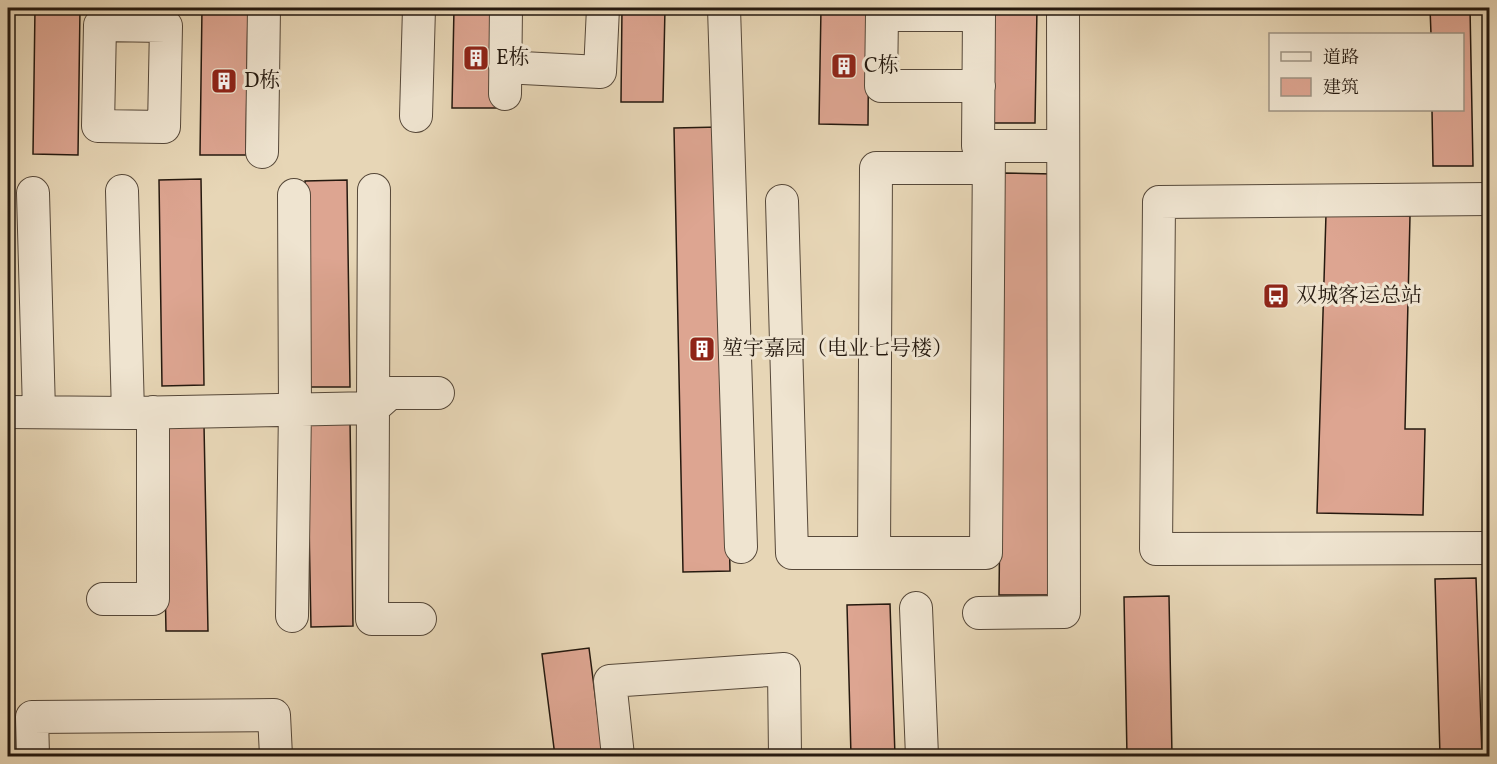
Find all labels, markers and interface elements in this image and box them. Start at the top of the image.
legend [1269,33,1464,111]
building icon: E栋 [461,43,491,73]
place label: E栋 [496,44,530,73]
text: 道路 [1323,46,1359,71]
building icon: C栋 [829,51,859,81]
place label: C栋 [864,52,899,81]
building icon: D栋 [209,66,239,96]
place label: D栋 [244,67,280,96]
text: 建筑 [1323,76,1359,101]
bus stop icon: 双城客运总站 [1261,281,1291,311]
place label: 双城客运总站 [1296,282,1422,311]
building icon: 堃宇嘉园（电业七号楼） [687,334,717,364]
place label: 堃宇嘉园（电业七号楼） [722,335,953,364]

